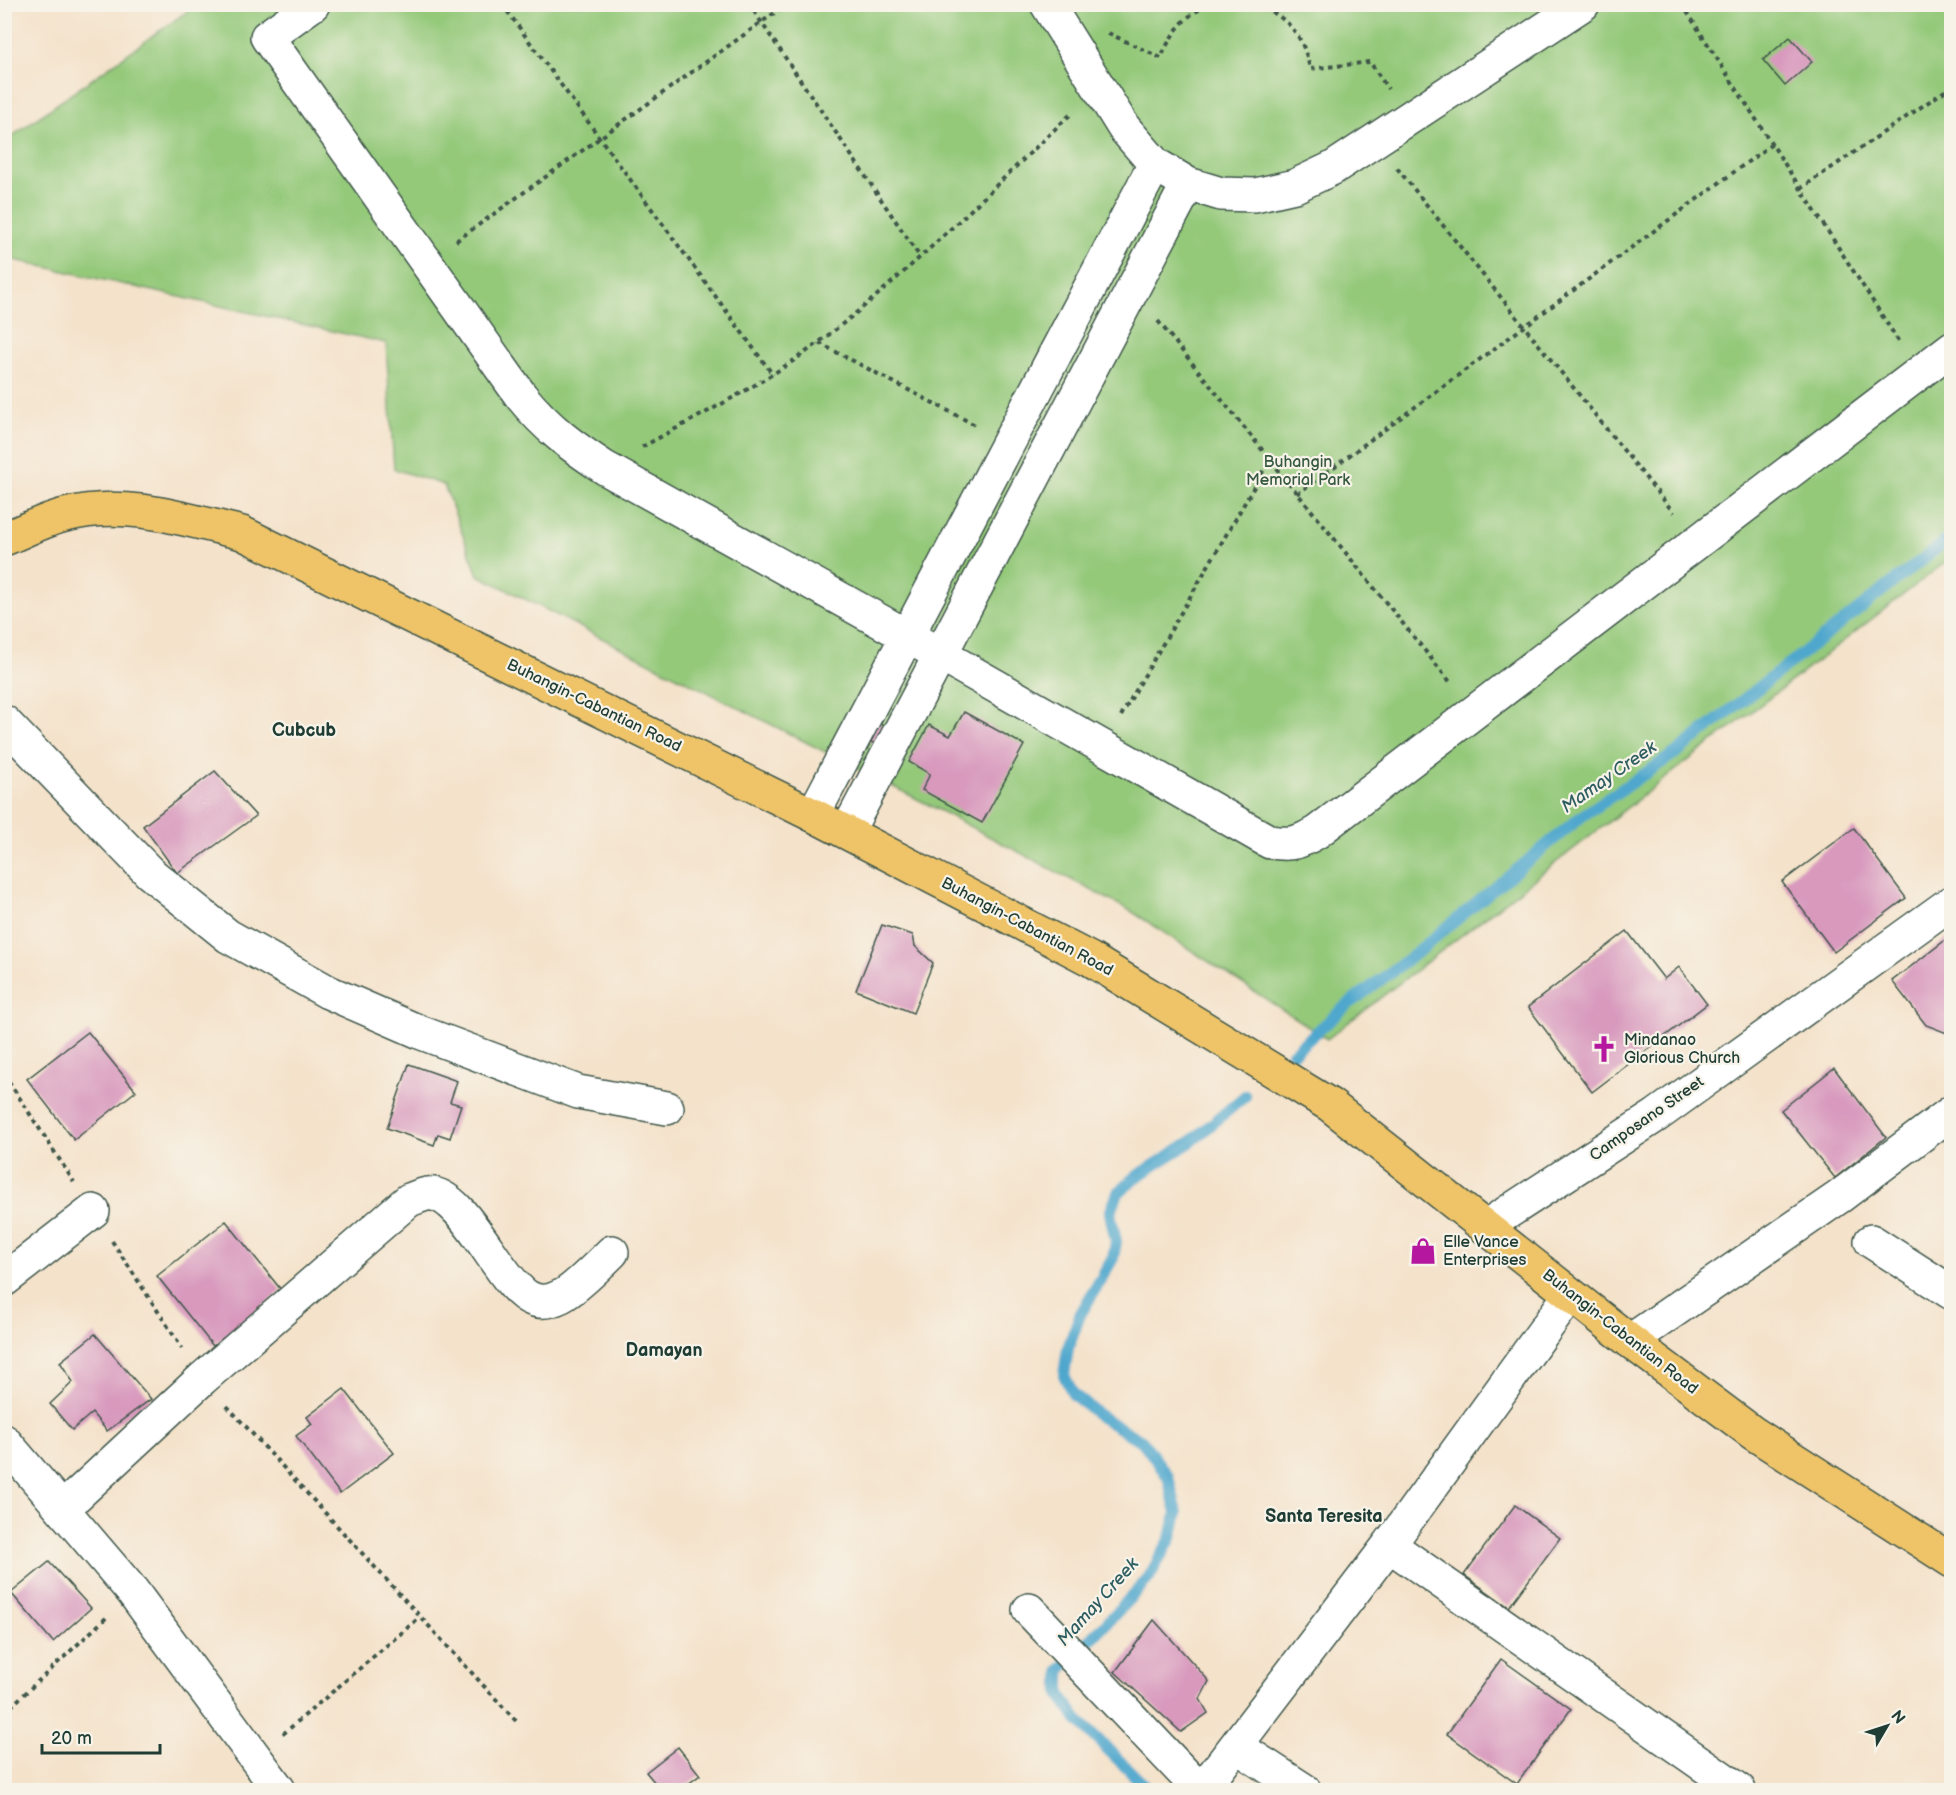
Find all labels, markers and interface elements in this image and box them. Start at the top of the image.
park label: Buhangin Memorial Park [1246,453,1350,490]
street label: Buhangin-Cabantian Road [504,655,684,757]
district label: Cubcub [272,720,336,741]
water label: Mamay Creek [1557,736,1662,818]
street label: Buhangin-Cabantian Road [938,874,1116,980]
place label: Mindanao Glorious Church [1624,1031,1740,1068]
church icon: Mindanao Glorious Church [1589,1034,1619,1064]
street label: Camposano Street [1586,1072,1708,1166]
place label: Elle Vance Enterprises [1443,1233,1526,1270]
shop icon: Elle Vance Enterprises [1408,1236,1438,1266]
street label: Buhangin-Cabantian Road [1539,1265,1701,1399]
district label: Damayan [626,1340,702,1361]
district label: Santa Teresita [1265,1506,1383,1527]
water label: Mamay Creek [1053,1553,1144,1650]
north arrow [1857,1696,1917,1756]
text: N [1886,1707,1909,1728]
scale bar [42,1717,160,1755]
text: 20 m [51,1728,92,1749]

